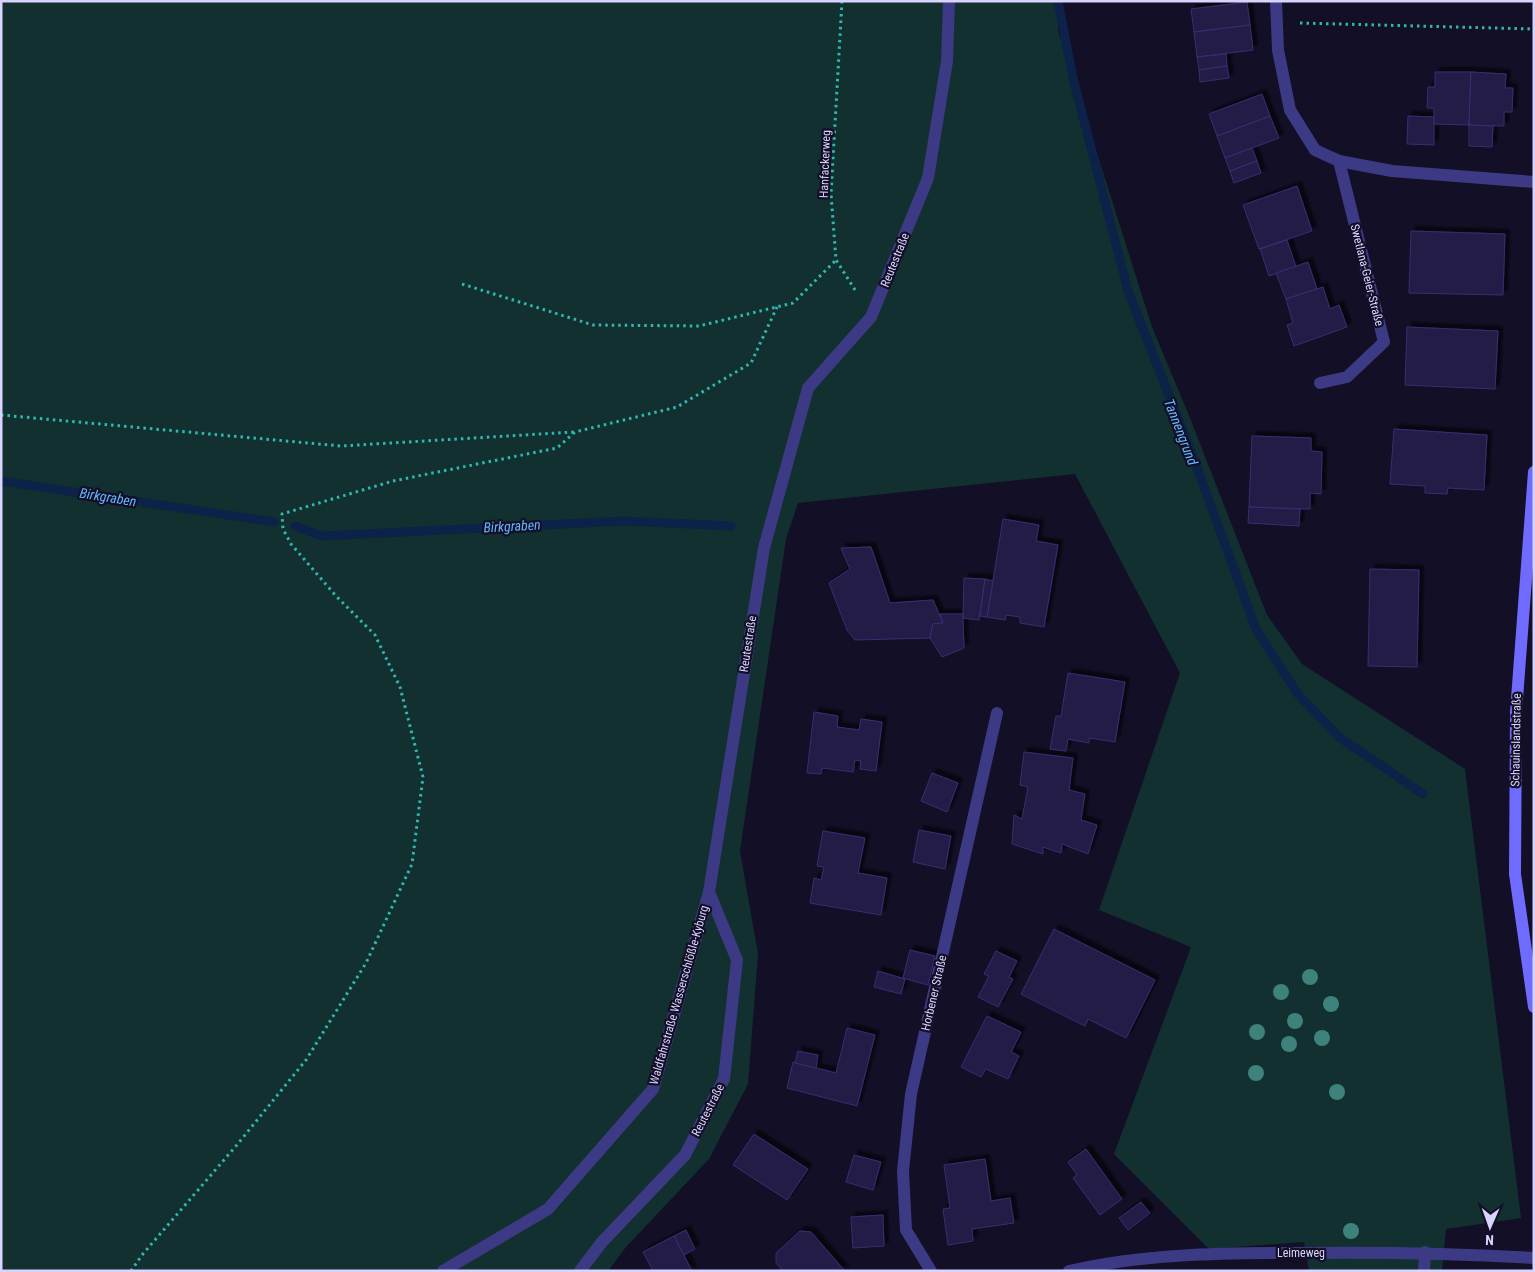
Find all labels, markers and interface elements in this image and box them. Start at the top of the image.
street label: Hanfackerweg [817,130,833,198]
street label: Swetlana-Geier-Straße [1348,222,1387,328]
street label: Reutestraße [878,231,912,289]
water label: Tannengrund [1161,397,1201,468]
water label: Birkgraben [78,485,138,509]
water label: Birkgraben [483,517,541,535]
street label: Reutestraße [737,614,759,673]
street label: Schauinslandstraße [1508,693,1524,787]
street label: Waldfahrstraße Wasserschlößle-Kyburg [647,904,711,1086]
street label: Horbener Straße [918,953,950,1032]
street label: Reutestraße [689,1081,727,1139]
north arrow [1465,1202,1515,1252]
text: N [1485,1232,1494,1248]
street label: Leimeweg [1277,1246,1325,1260]

